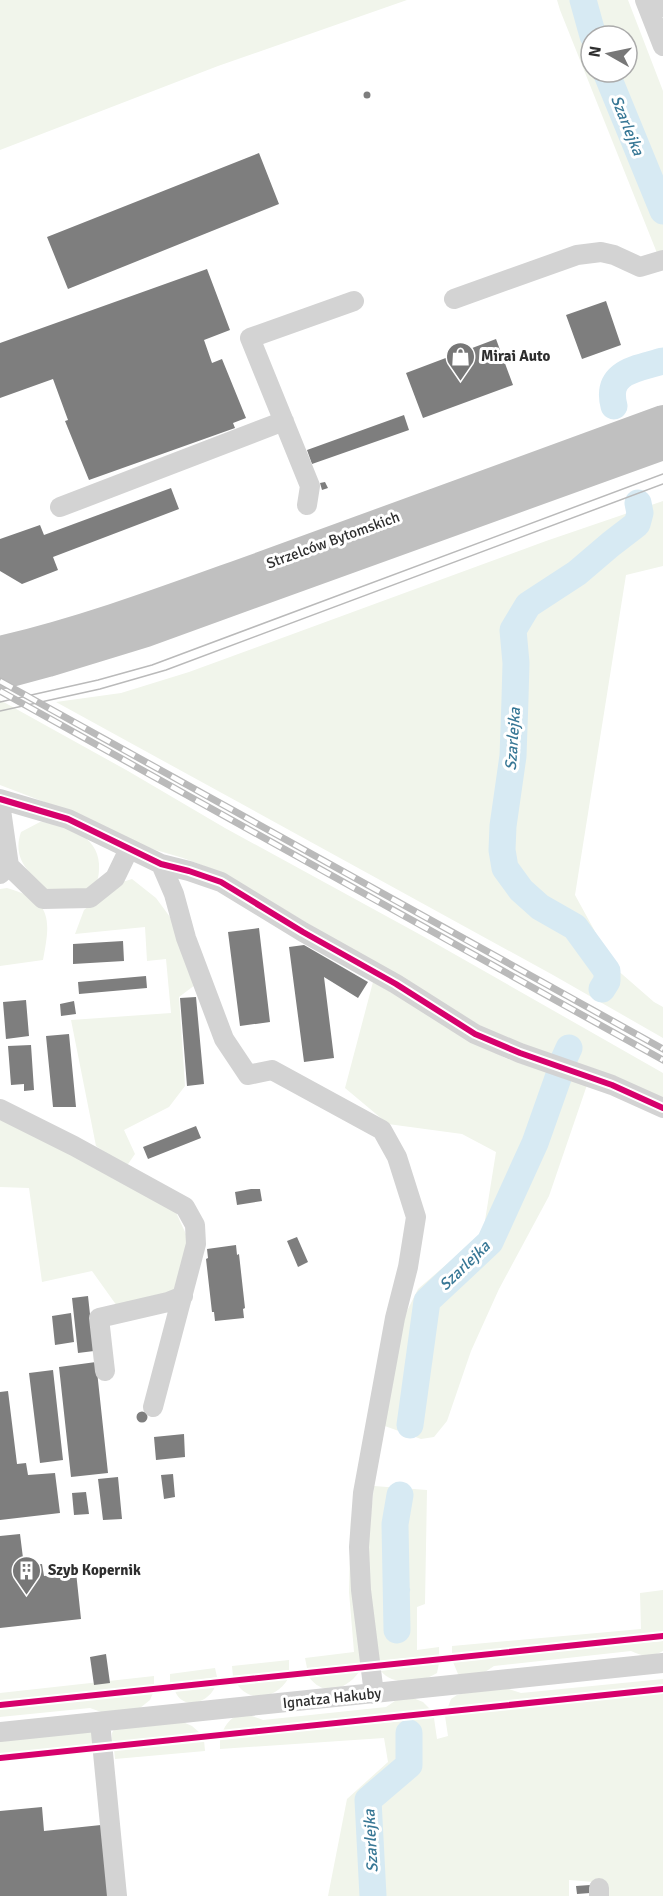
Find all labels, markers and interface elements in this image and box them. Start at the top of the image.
north arrow [579,24,639,84]
text: N [584,45,606,59]
water label: Szarlejka [606,92,648,159]
shop icon: Mirai Auto [444,340,476,382]
place label: Mirai Auto [481,347,550,365]
street label: Strzelców Bytomskich [264,508,402,572]
water label: Szarlejka [501,706,525,771]
water label: Szarlejka [435,1236,495,1295]
building icon: Szyb Kopernik [11,1554,43,1596]
place label: Szyb Kopernik [48,1561,141,1579]
street label: Ignatza Hakuby [282,1684,382,1712]
water label: Szarlejka [359,1808,383,1873]

